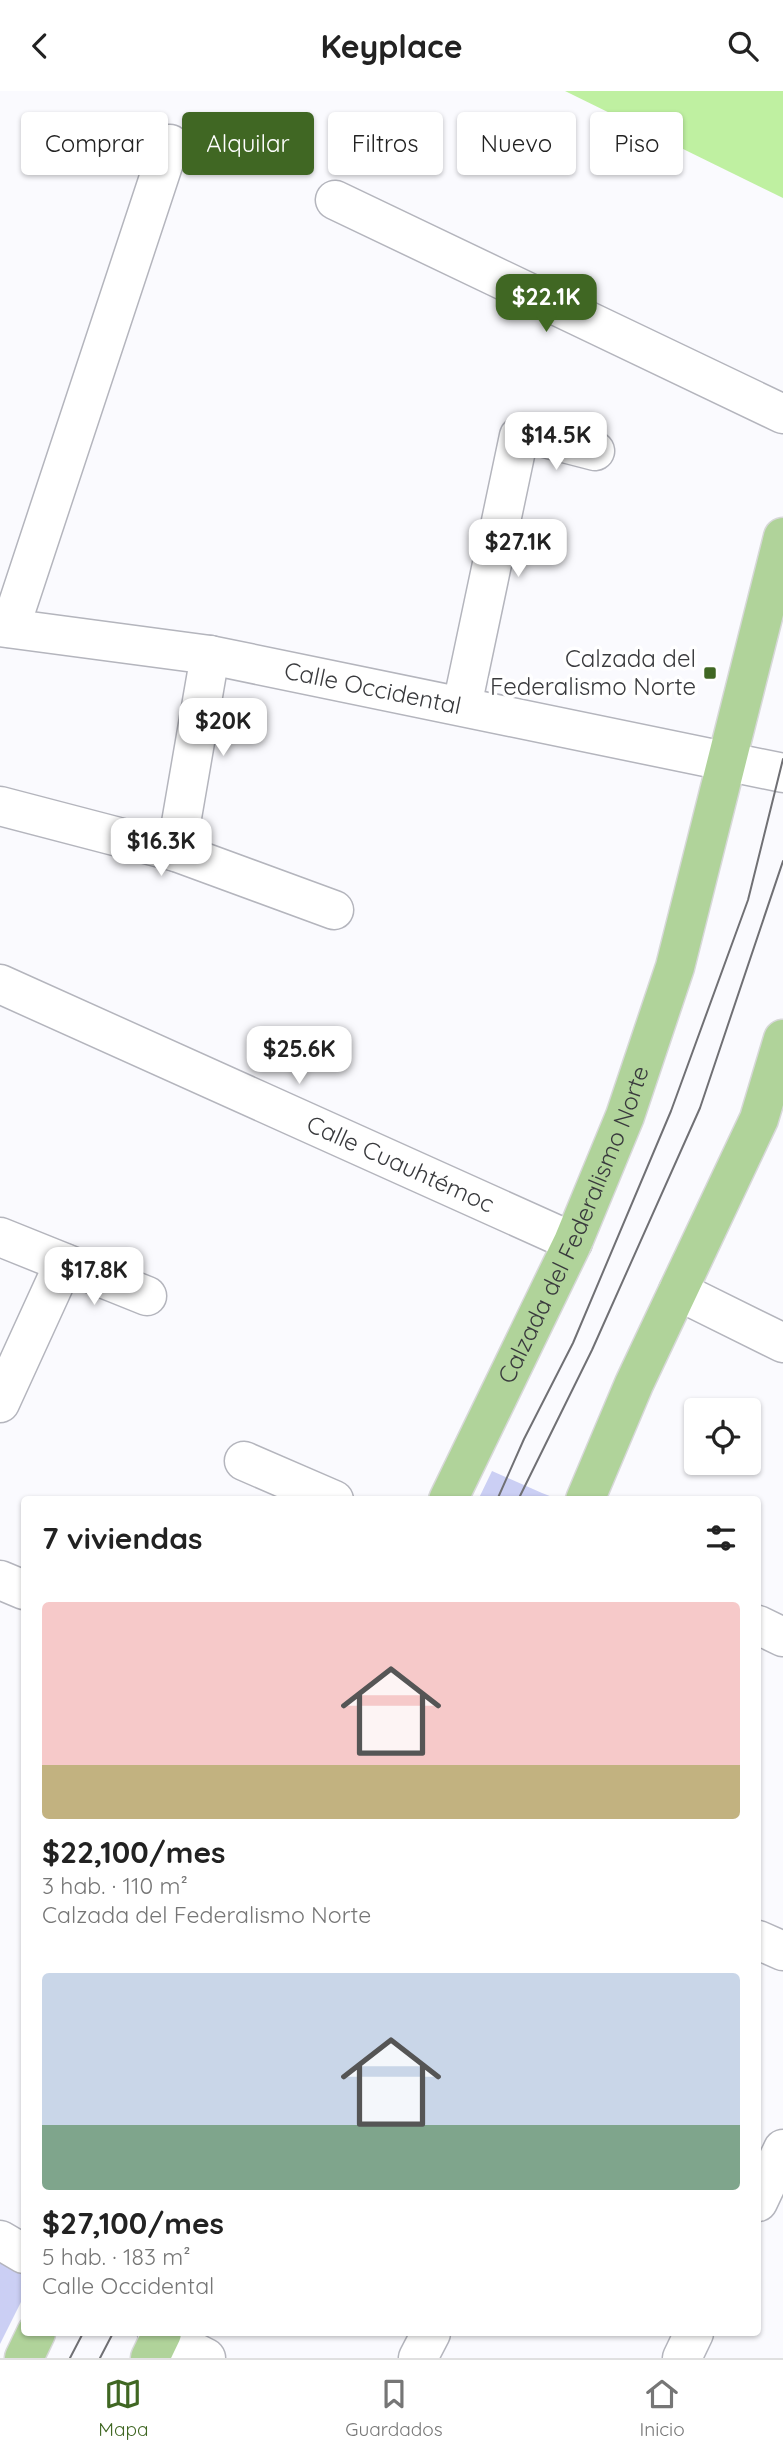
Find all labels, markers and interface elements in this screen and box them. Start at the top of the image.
text: Keyplace [320,26,463,66]
icon: back [21,27,59,65]
icon: search [724,27,762,65]
chip: Comprar [21,112,168,175]
chip: Alquilar [182,112,314,175]
chip: Filtros [328,112,443,175]
chip: Nuevo [457,112,576,175]
chip: Piso [590,112,683,175]
pin: $22.1K [489,275,603,334]
text: $22.1K [512,282,580,311]
pin: $14.5K [499,413,613,472]
text: $14.5K [521,420,591,449]
pin: $27.1K [461,519,575,579]
text: $27.1K [485,527,551,556]
place label: Calzada del Federalismo Norte [490,643,696,701]
street label: Calle Occidental [282,655,464,720]
marker: Calzada del Federalismo Norte [702,665,718,681]
pin: $20K [182,699,264,758]
text: $20K [195,706,251,735]
pin: $16.3K [104,819,218,878]
text: $16.3K [127,826,195,855]
pin: $25.6K [242,1027,356,1086]
text: $25.6K [263,1034,335,1063]
street label: Calzada del Federalismo Norte [491,1062,655,1388]
street label: Calle Cuauhtémoc [302,1108,499,1219]
pin: $17.8K [37,1247,151,1307]
text: $17.8K [60,1255,128,1284]
map controls [684,1398,761,1475]
button: locate [684,1398,761,1475]
text: 7 viviendas [42,1519,202,1557]
icon: filters [702,1519,740,1557]
icon: home [328,1648,454,1774]
text: $22,100/mes [42,1833,226,1871]
text: 3 hab. · 110 m² [42,1871,188,1900]
text: Calzada del Federalismo Norte [42,1900,371,1929]
icon: home [328,2019,454,2145]
text: $27,100/mes [42,2204,224,2242]
text: 5 hab. · 183 m² [42,2242,191,2271]
text: Calle Occidental [42,2271,214,2300]
tab: Mapa [98,2375,149,2441]
tab: Guardados [345,2375,443,2441]
tab: Inicio [639,2375,685,2441]

